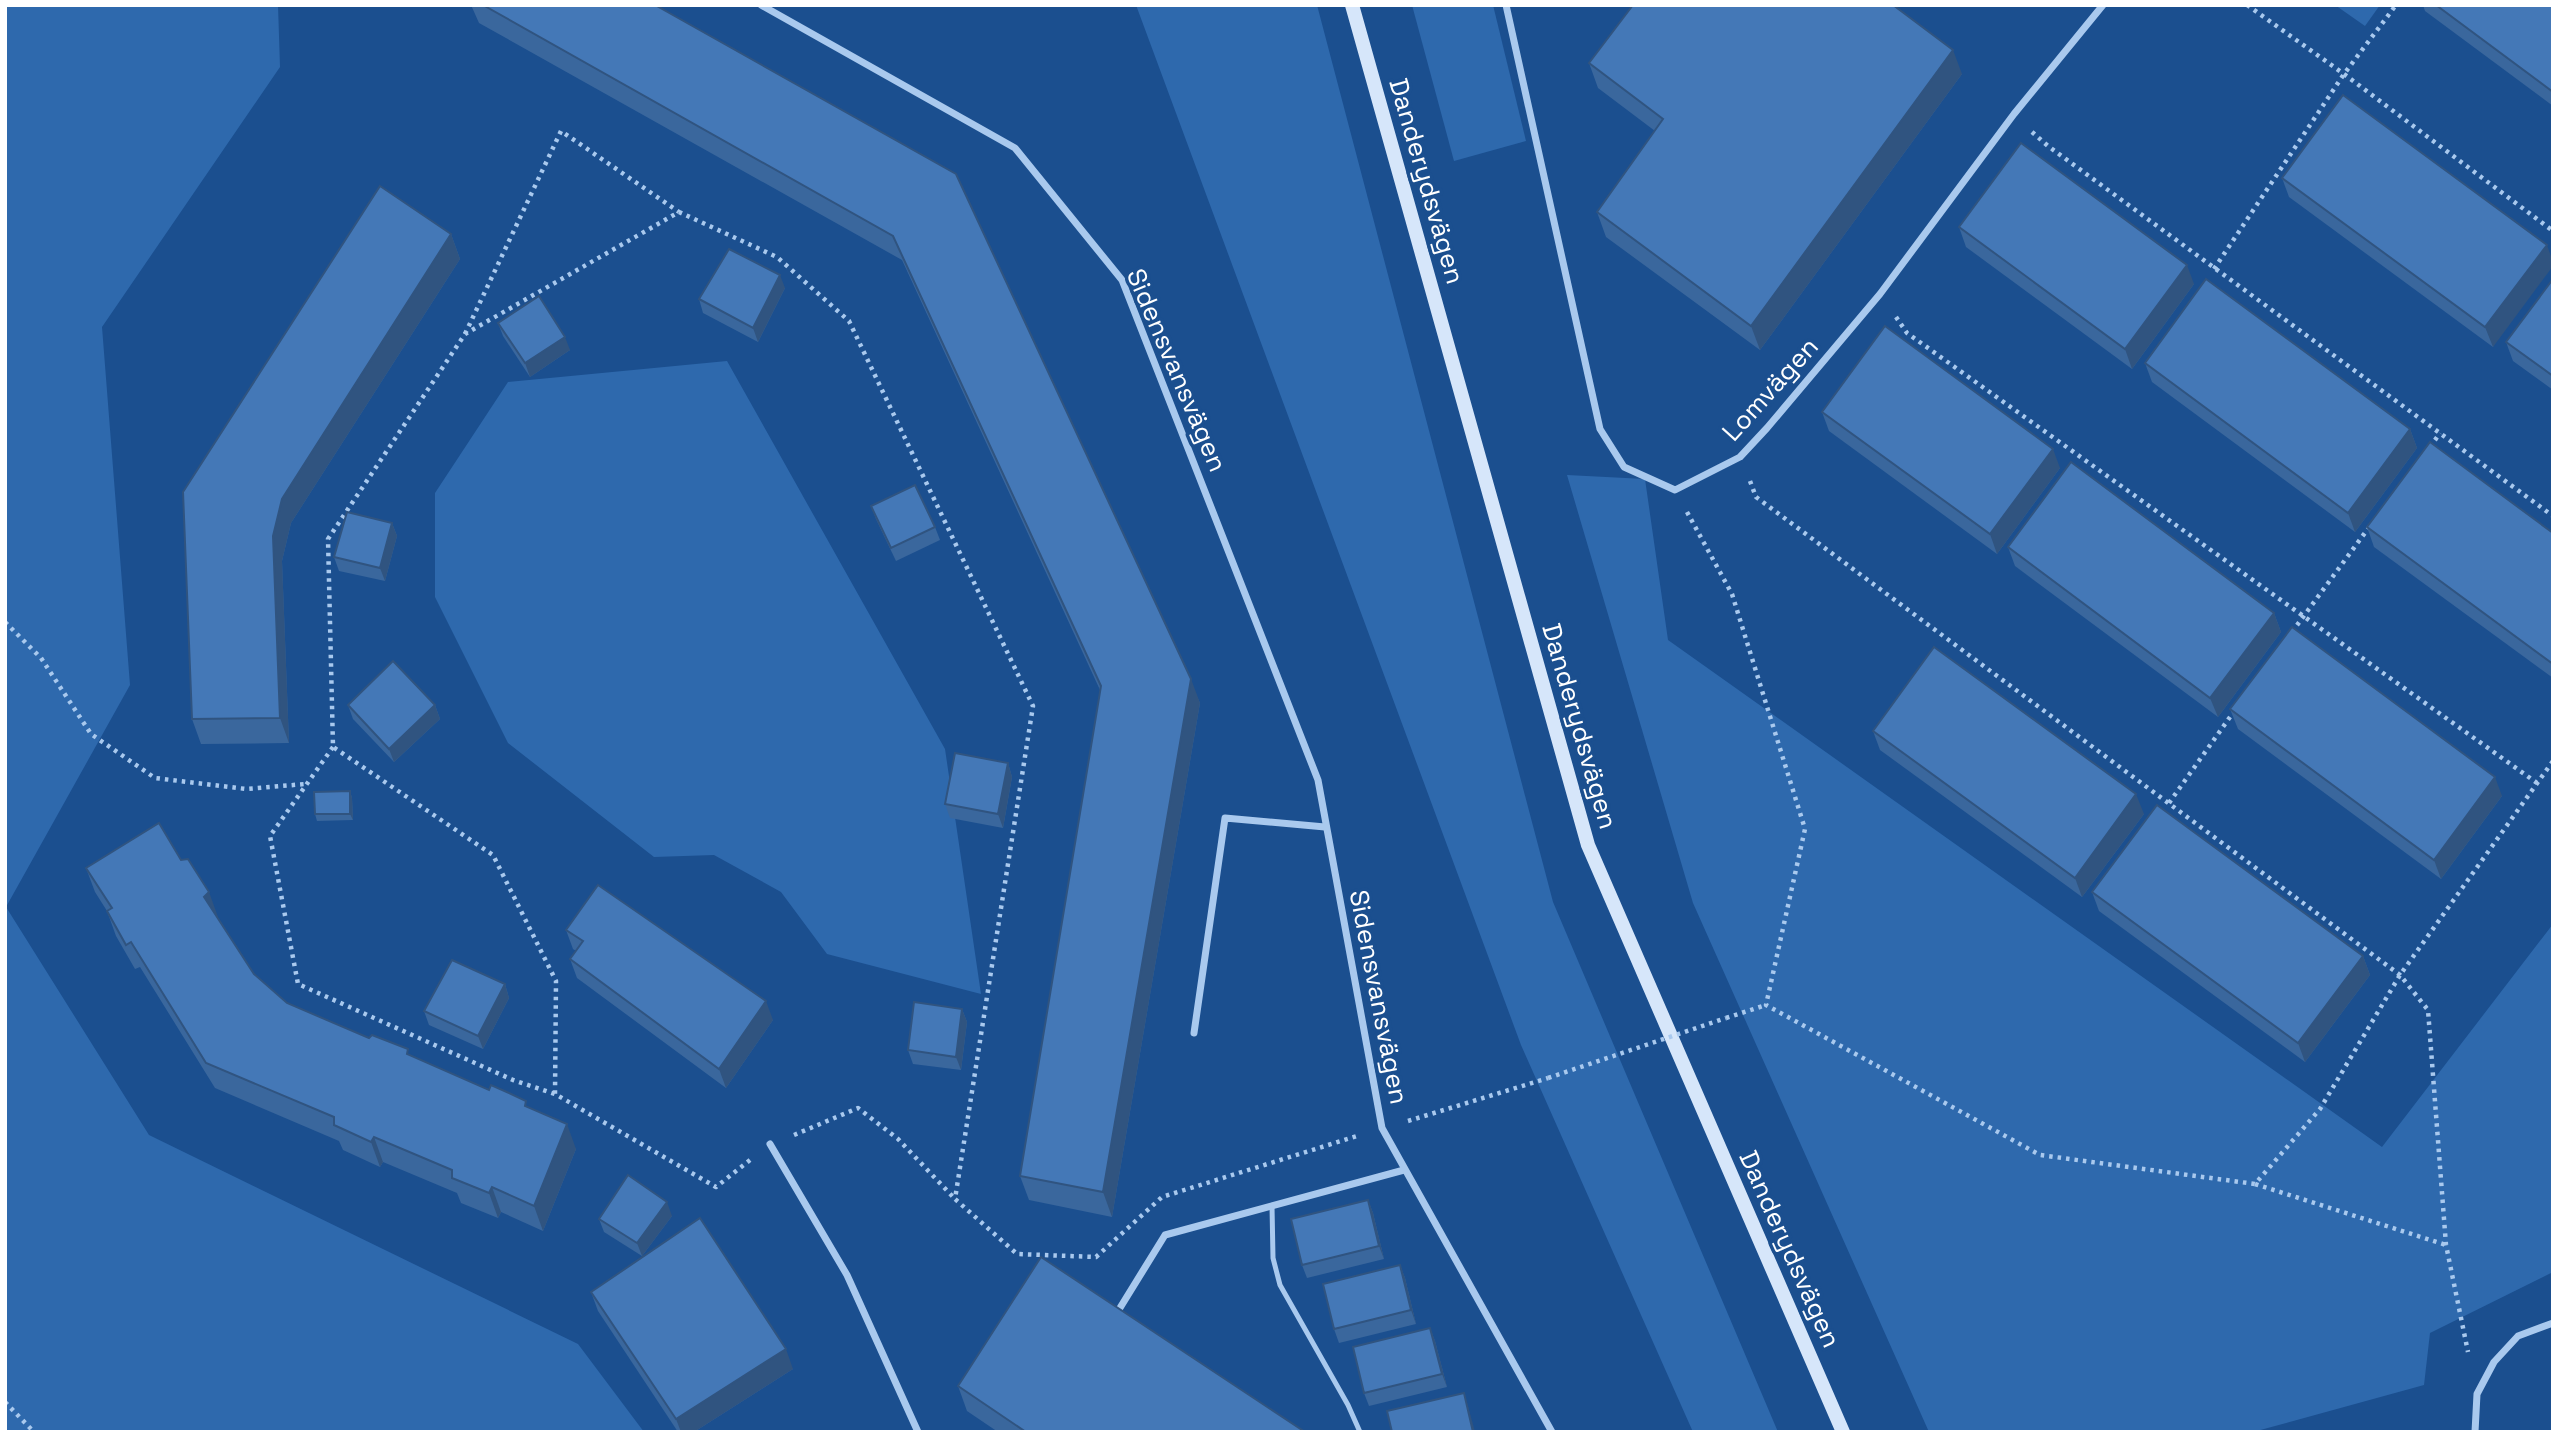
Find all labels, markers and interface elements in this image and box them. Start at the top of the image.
street label: Danderydsvägen [1381,74,1473,288]
street label: Sidensvansvägen [1119,263,1235,477]
street label: Lomvägen [1714,330,1826,448]
street label: Danderydsvägen [1534,619,1626,833]
street label: Sidensvansvägen [1342,887,1416,1107]
street label: Danderydsvägen [1731,1145,1849,1353]

